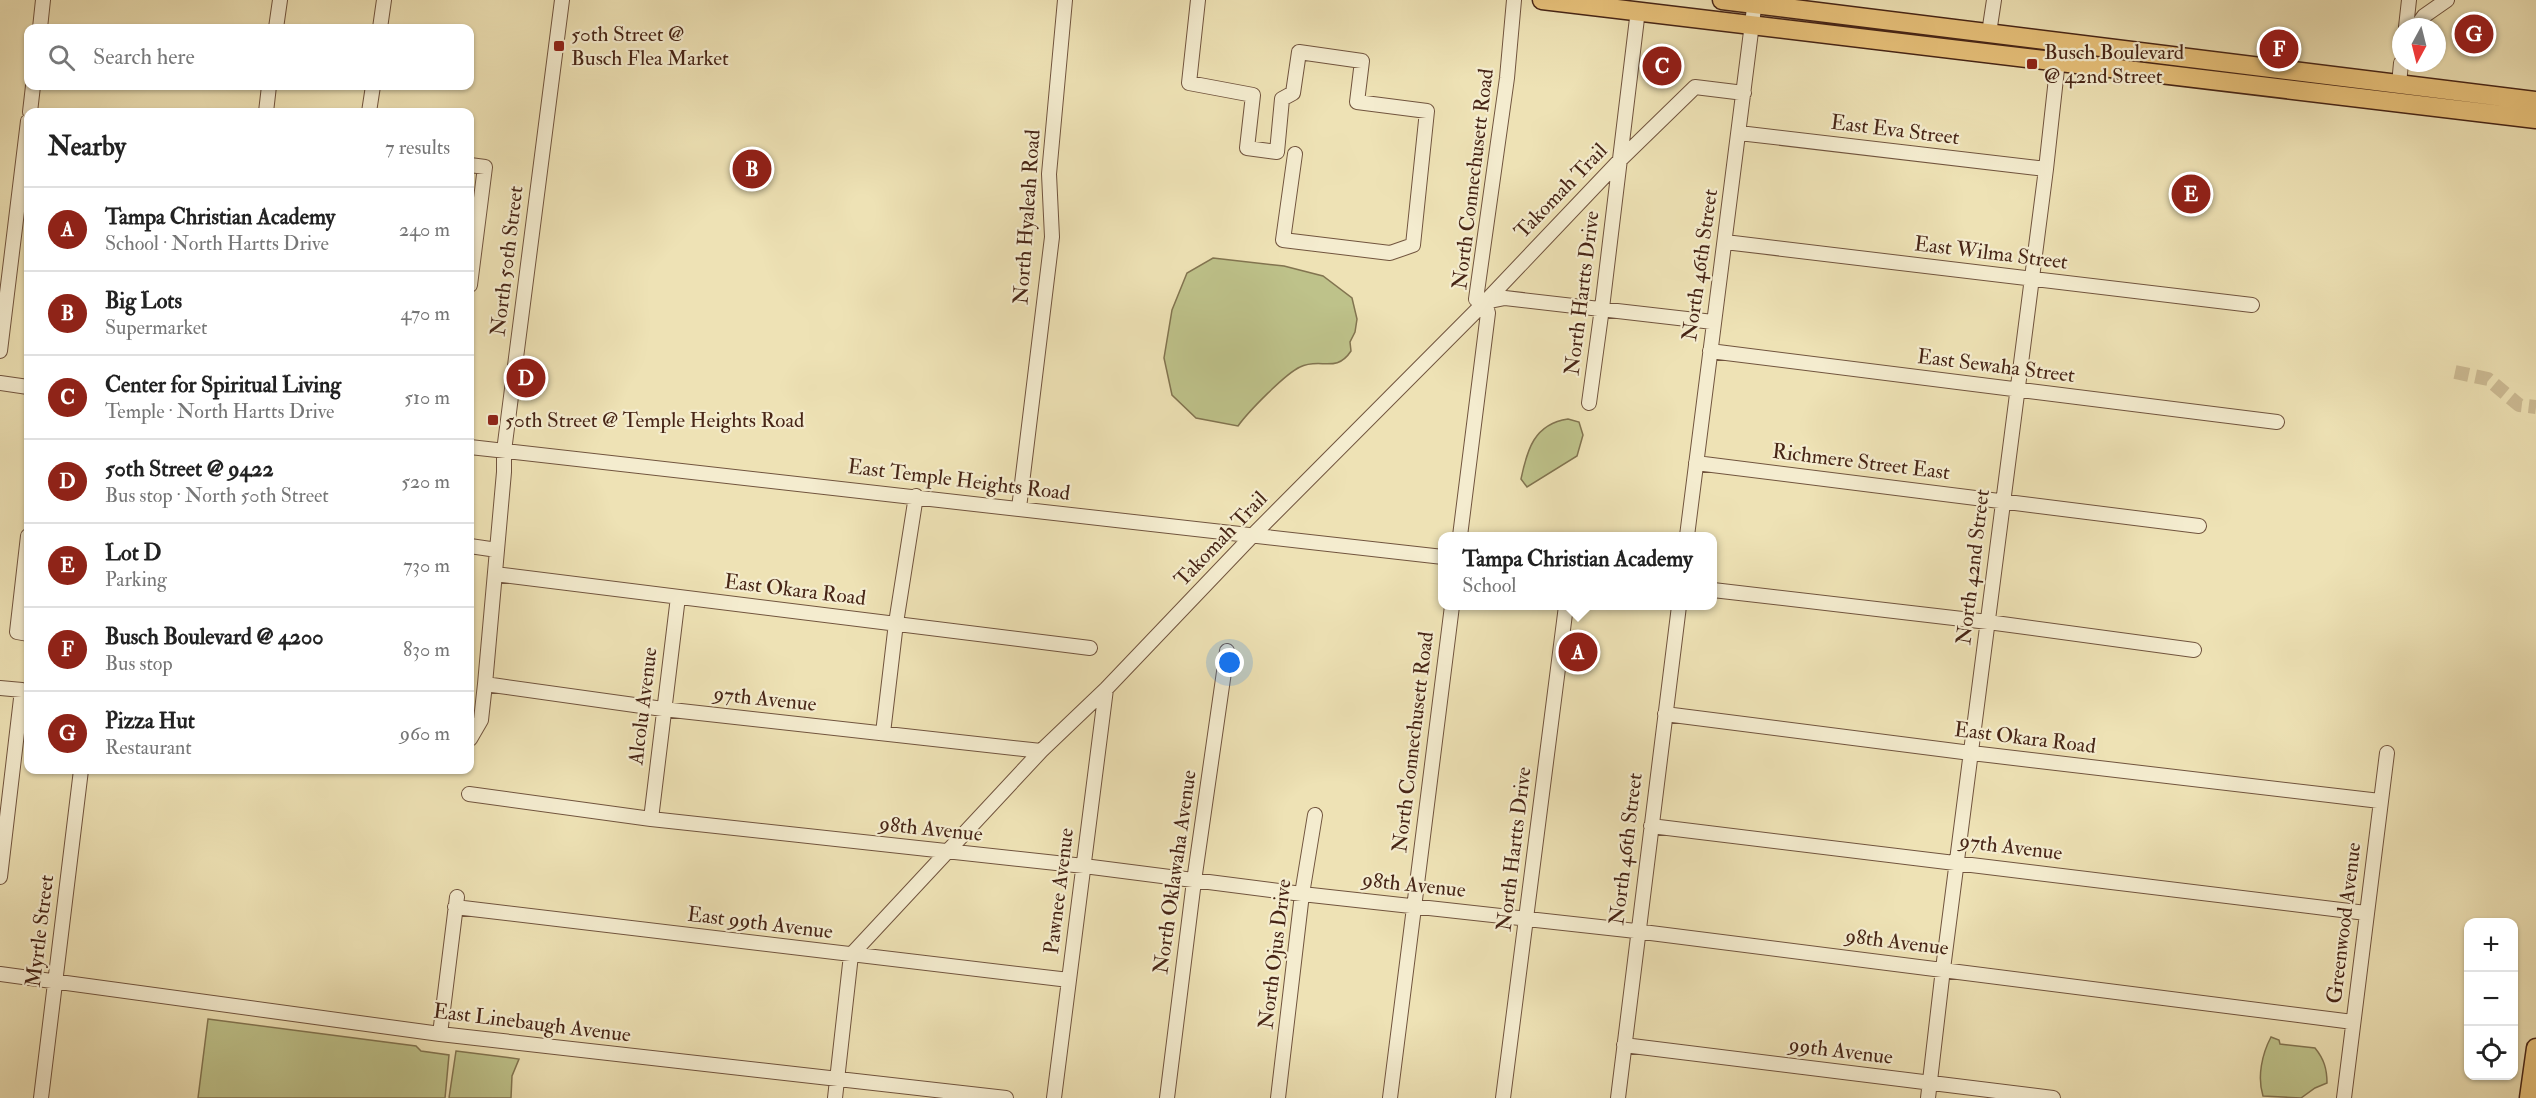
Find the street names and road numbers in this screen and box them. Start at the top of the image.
street label: North Connechusett Road [1446,66,1500,291]
street label: East Eva Street [1829,109,1961,151]
street label: North Hyaleah Road [1007,128,1047,305]
street label: Takomah Trail [1509,137,1614,245]
street label: North 50th Street [484,184,530,338]
street label: North 46th Street [1676,187,1724,343]
street label: North Hartts Drive [1559,209,1606,377]
street label: East Wilma Street [1913,230,2069,276]
street label: East Sewaha Street [1916,343,2077,389]
street label: Richmere Street East [1771,438,1952,486]
street label: East Temple Heights Road [846,453,1072,507]
street label: Takomah Trail [1169,485,1274,593]
street label: North 42nd Street [1950,487,1996,646]
street label: East Okara Road [723,568,868,612]
street label: North Connechusett Road [1386,629,1440,854]
street label: Alcolu Avenue [622,645,664,767]
street label: 97th Avenue [710,680,818,718]
street label: East Okara Road [1953,716,2098,760]
street label: North Hartts Drive [1491,765,1538,933]
street label: North Oklawaha Avenue [1147,768,1203,976]
street label: North 46th Street [1603,771,1649,927]
street label: 98th Avenue [876,810,984,848]
street label: Pawnee Avenue [1038,826,1080,956]
street label: 97th Avenue [1956,827,2064,867]
street label: Greenwood Avenue [2321,841,2367,1005]
street label: 98th Avenue [1359,866,1467,904]
street label: Myrtle Street [20,873,60,989]
street label: North Ojus Drive [1252,877,1298,1031]
street label: East 99th Avenue [686,901,835,945]
street label: 98th Avenue [1842,922,1950,962]
street label: East Linebaugh Avenue [432,997,633,1049]
street label: 99th Avenue [1785,1031,1895,1071]

